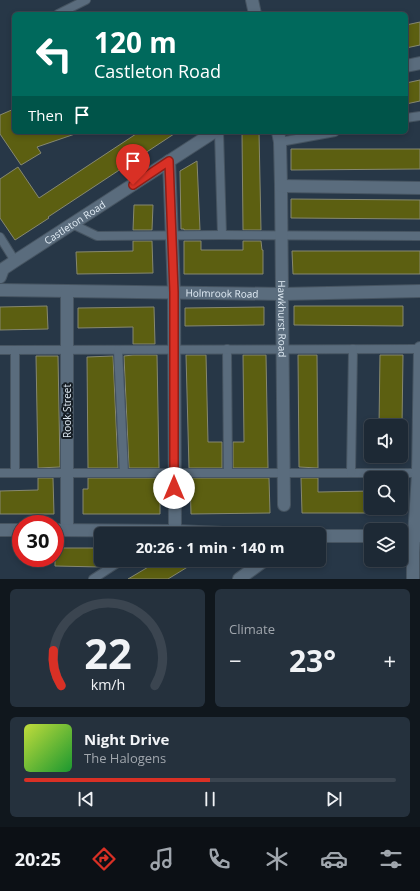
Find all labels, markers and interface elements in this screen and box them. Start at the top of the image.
text: 120 m [94,23,177,61]
icon: left [28,28,80,80]
text: Castleton Road [94,59,221,83]
icon: arrive [71,104,93,126]
text: Then [28,105,63,125]
pin [116,144,150,185]
icon: arrive [122,150,144,172]
street label: Castleton Road [41,197,108,247]
street label: Hawkhurst Road [275,280,290,357]
street label: Holmrook Road [185,286,259,301]
street label: Rook Street [60,384,74,438]
map controls [364,419,408,567]
button: sound [364,419,408,463]
position arrow [153,467,195,509]
button: search [364,471,408,515]
speed limit sign: 30 [12,515,64,567]
button: layers [364,523,408,567]
text: 20:26 · 1 min · 140 m [136,537,284,557]
text: Climate [229,620,275,638]
text: 22 [84,625,131,681]
text: 23° [289,640,336,681]
text: − [229,645,242,675]
text: + [383,645,396,675]
text: km/h [90,675,125,694]
text: Night Drive [84,729,169,749]
text: The Halogens [84,749,166,767]
icon: previous [75,788,97,810]
icon: pause [199,788,221,810]
icon: next [323,788,345,810]
icon: directions [90,845,118,873]
icon: music [148,845,176,873]
icon: phone [205,845,233,873]
icon: climate [263,845,291,873]
icon: car [320,845,348,873]
icon: filters [377,845,405,873]
text: 20:25 [15,847,61,871]

